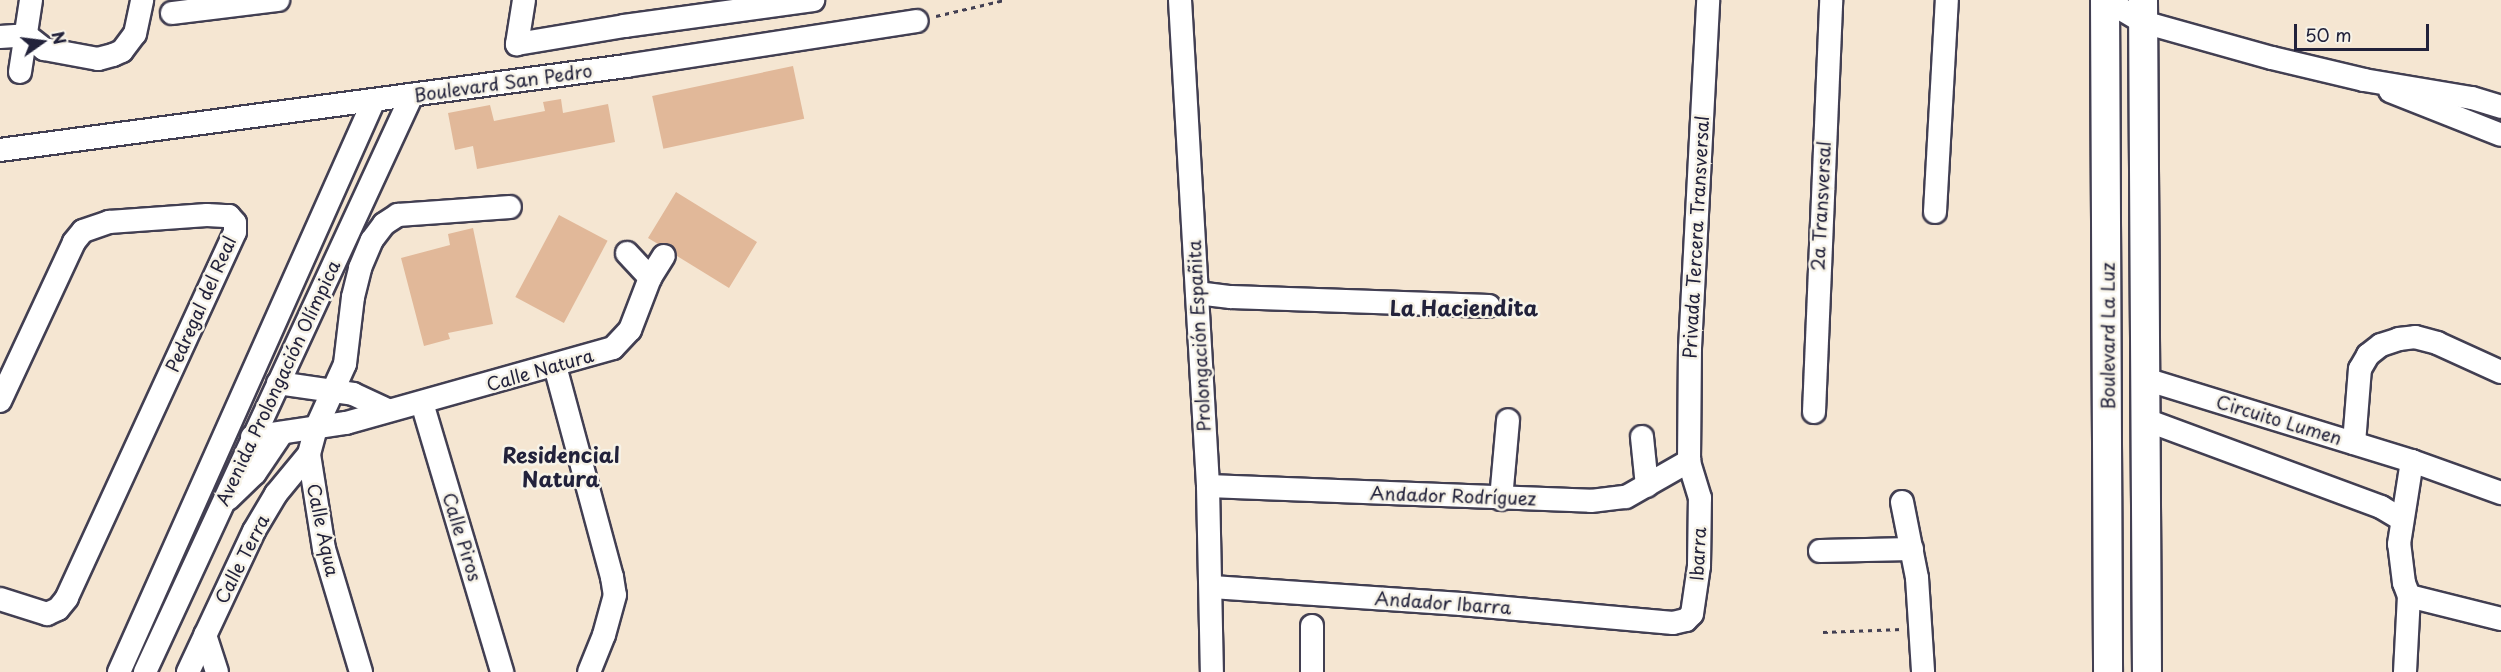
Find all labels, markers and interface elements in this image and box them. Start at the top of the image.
north arrow [12,12,72,72]
scale bar [2297,12,2432,50]
text: 50 m [2305,21,2352,48]
text: N [46,29,73,47]
street label: Boulevard San Pedro [413,60,593,106]
street label: Privada Tercera Transversal [1679,114,1713,360]
street label: 2a Transversal [1807,141,1835,271]
street label: Pedregal del Real [161,232,241,376]
street label: Prolongación Españita [1183,239,1215,433]
street label: Avenida Prolongación Olímpica [212,257,344,509]
street label: Boulevard La Luz [2097,262,2119,410]
district label: La Haciendita [1389,294,1539,320]
street label: Calle Natura [484,344,596,396]
street label: Circuito Lumen [2213,391,2345,449]
district label: Residencial Natura [502,441,620,491]
street label: Calle Aqua [303,481,343,579]
street label: Andador Rodríguez [1370,482,1536,510]
street label: Calle Piros [438,490,486,584]
street label: Calle Terra [210,511,274,607]
street label: Ibarra [1686,527,1710,581]
street label: Andador Ibarra [1374,587,1512,619]

